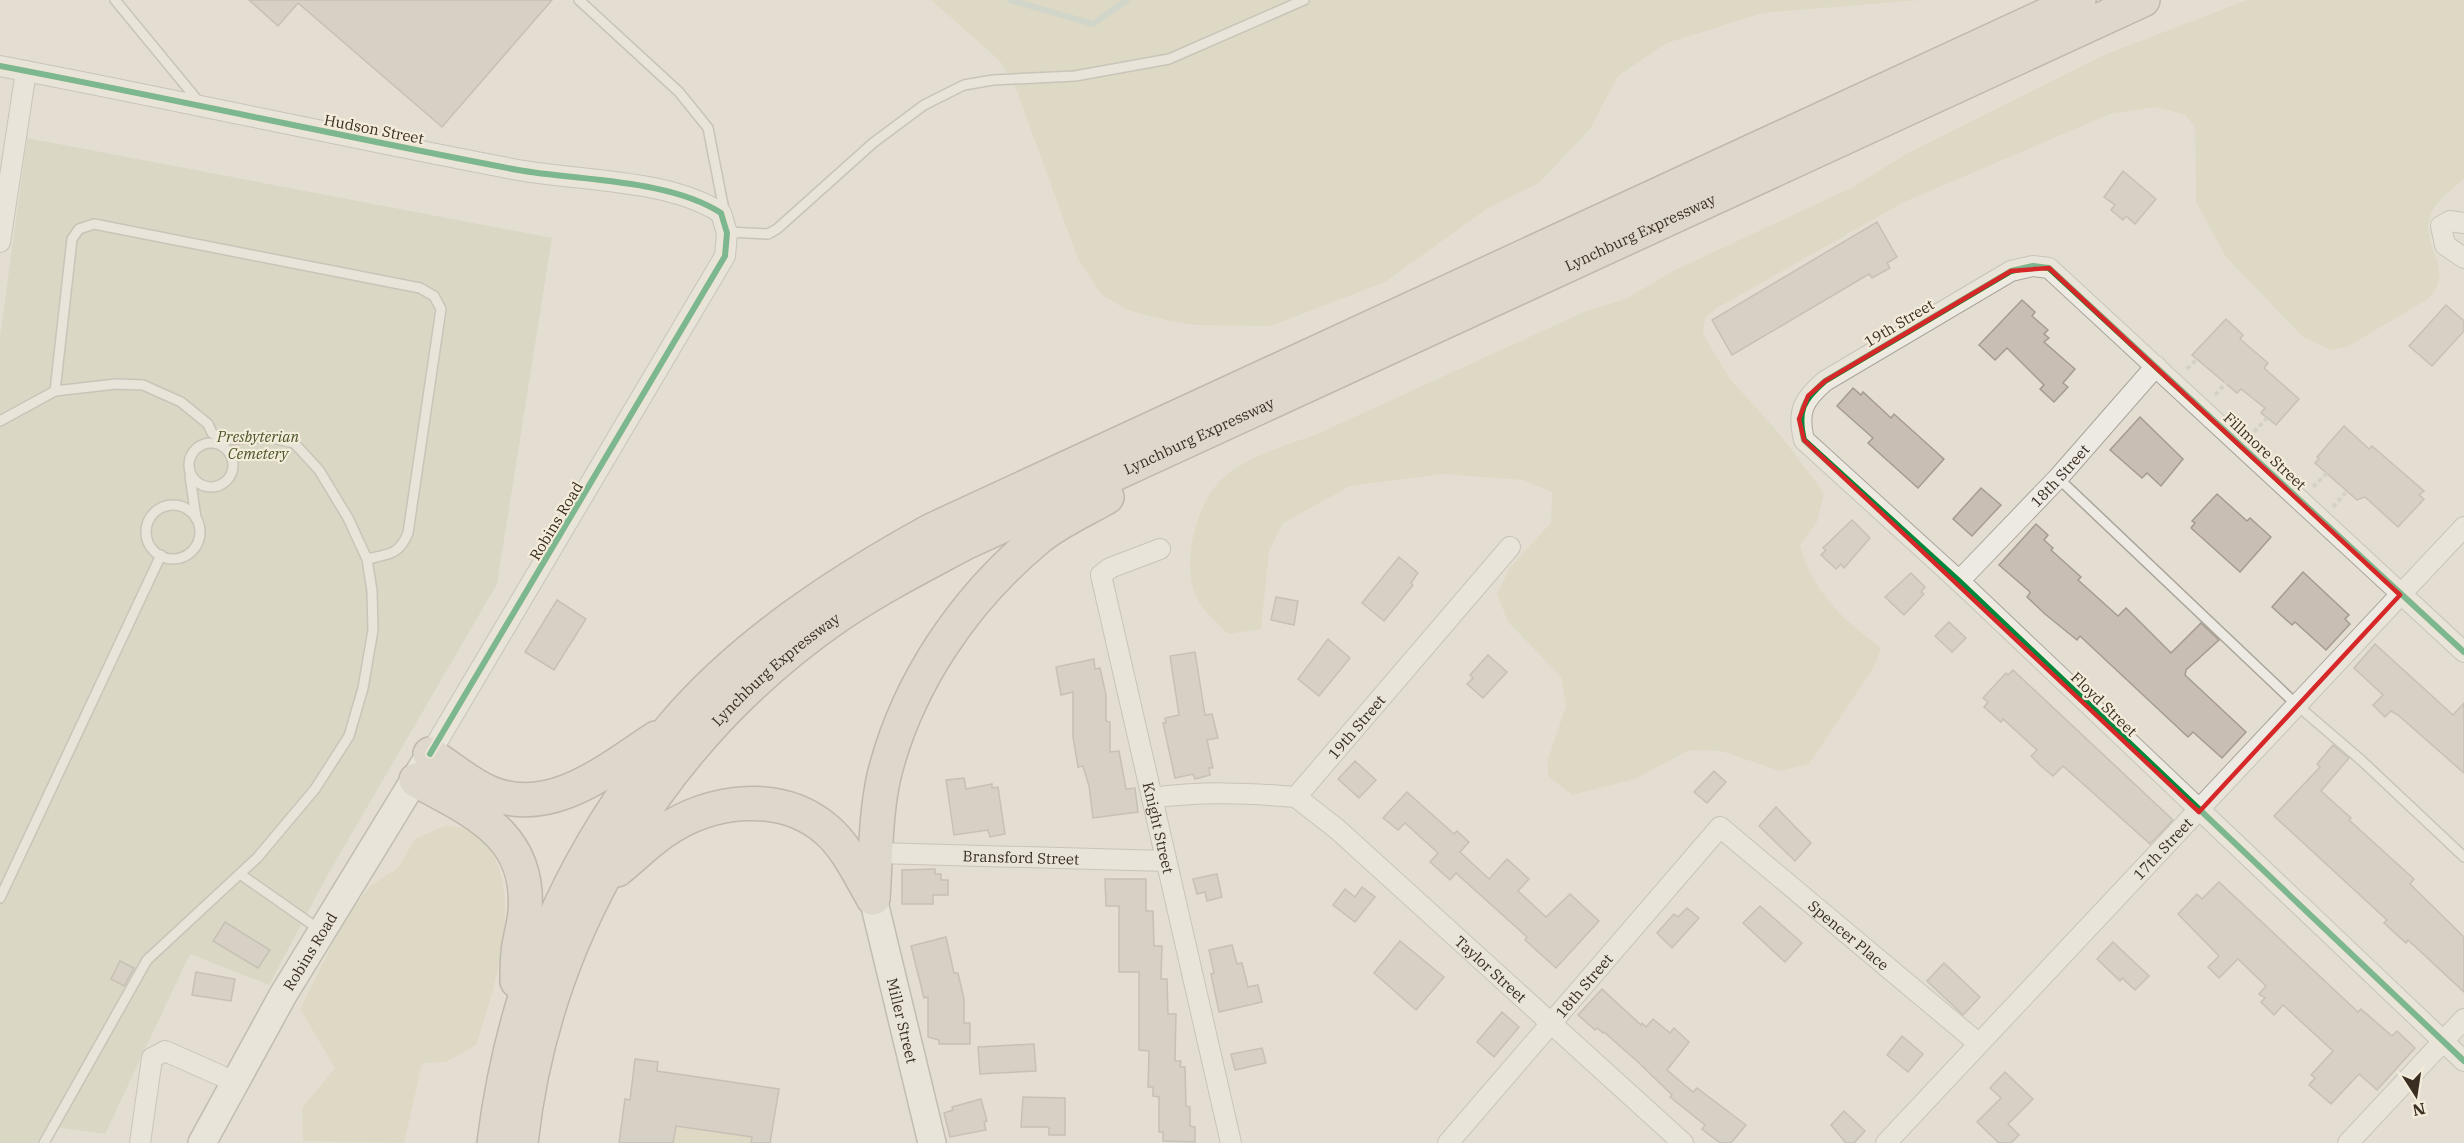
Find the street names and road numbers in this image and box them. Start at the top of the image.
street label: Hudson Street [323,110,425,148]
street label: Lynchburg Expressway [1562,189,1718,275]
street label: 19th Street [1861,295,1937,351]
street label: Lynchburg Expressway [1120,392,1277,478]
street label: Fillmore Street [2220,408,2310,494]
street label: 18th Street [2026,440,2093,511]
street label: Robins Road [525,478,587,564]
street label: Lynchburg Expressway [707,608,843,730]
street label: Floyd Street [2067,668,2141,740]
street label: 19th Street [1324,691,1389,763]
street label: Knight Street [1139,780,1178,875]
street label: 17th Street [2129,813,2196,883]
street label: Bransford Street [962,846,1080,868]
street label: Spencer Place [1805,896,1893,974]
street label: Robins Road [279,909,341,994]
street label: Taylor Street [1451,931,1531,1006]
street label: 18th Street [1551,949,1616,1021]
street label: Miller Street [883,976,922,1065]

